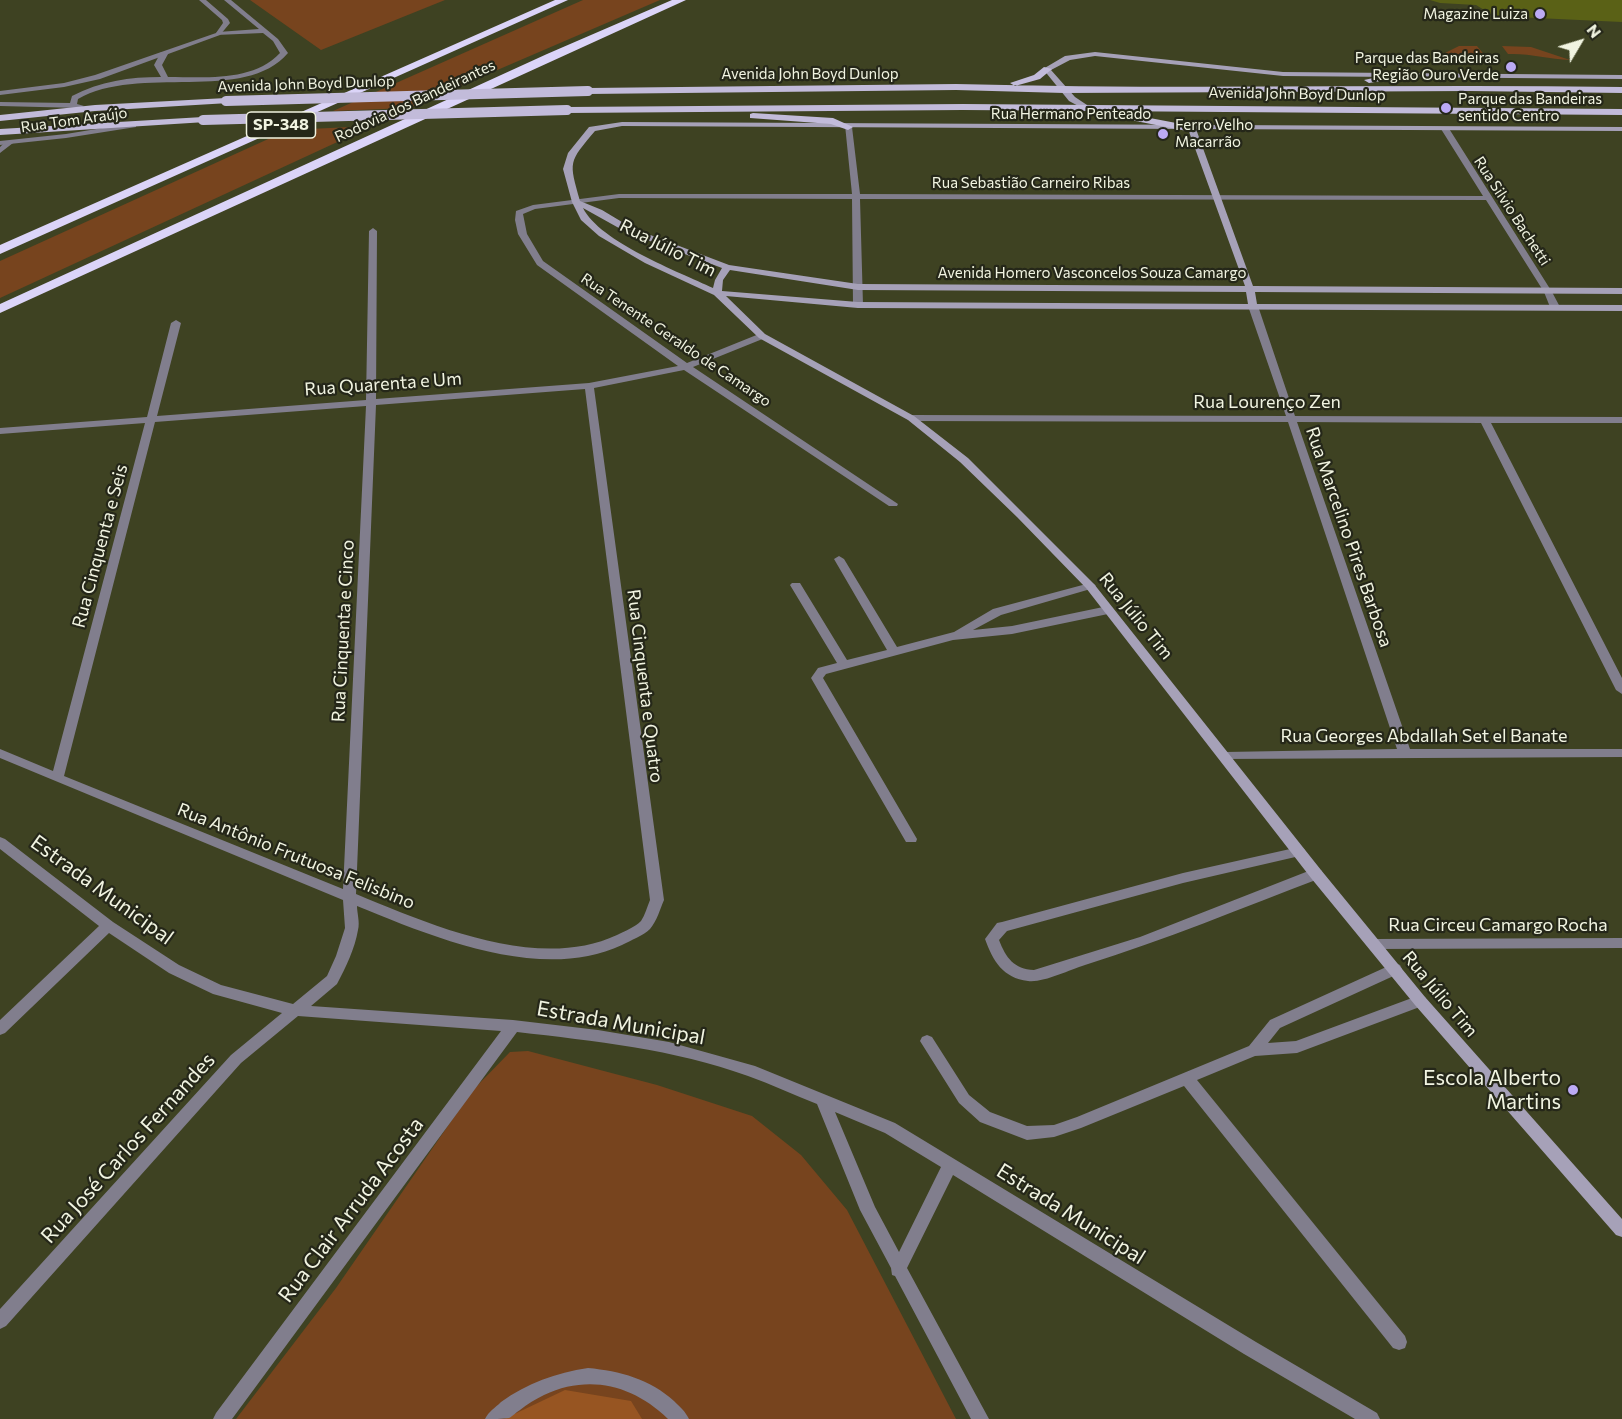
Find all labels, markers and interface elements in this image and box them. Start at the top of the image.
place label: Magazine Luiza [1423,5,1528,23]
marker: Magazine Luiza [1533,7,1547,21]
north arrow [1550,12,1610,72]
text: N [1583,20,1606,41]
place label: Parque das Bandeiras Região Ouro Verde [1355,49,1499,84]
street label: Rodovia dos Bandeirantes [332,56,498,146]
marker: Parque das Bandeiras Região Ouro Verde [1504,60,1518,74]
street label: Avenida John Boyd Dunlop [721,65,899,83]
street label: Avenida John Boyd Dunlop [217,72,395,96]
street label: Avenida John Boyd Dunlop [1208,83,1386,105]
place label: Parque das Bandeiras sentido Centro [1458,90,1602,125]
marker: Parque das Bandeiras sentido Centro [1439,101,1453,115]
street label: Rua Tom Araújo [19,104,129,136]
street label: Rua Hermano Penteado [991,105,1151,123]
road number: SP-348 [246,112,316,138]
place label: Ferro Velho Macarrão [1175,116,1253,151]
marker: Ferro Velho Macarrão [1156,127,1170,141]
street label: Rua Silvio Bachetti [1470,153,1554,269]
street label: Rua Sebastião Carneiro Ribas [932,174,1130,192]
street label: Rua Júlio Tim [616,214,720,282]
street label: Avenida Homero Vasconcelos Souza Camargo [938,264,1246,282]
street label: Rua Tenente Geraldo de Camargo [577,269,775,411]
street label: Rua Quarenta e Um [304,368,462,400]
street label: Rua Lourenço Zen [1193,391,1341,413]
street label: Rua Marcelino Pires Barbosa [1301,424,1397,650]
street label: Rua Cinquenta e Seis [68,462,132,630]
street label: Rua Cinquenta e Cinco [327,539,359,723]
street label: Rua Júlio Tim [1094,568,1178,664]
street label: Rua Cinquenta e Quatro [622,588,668,784]
street label: Rua Georges Abdallah Set el Banate [1280,725,1568,747]
street label: Rua Antônio Frutuosa Felisbino [174,798,418,914]
street label: Estrada Municipal [26,830,178,950]
street label: Rua Circeu Camargo Rocha [1388,914,1608,936]
street label: Rua Júlio Tim [1398,947,1482,1041]
street label: Estrada Municipal [535,996,707,1050]
street label: Rua José Carlos Fernandes [36,1048,220,1248]
place label: Escola Alberto Martins [1423,1065,1561,1115]
marker: Escola Alberto Martins [1566,1083,1580,1097]
street label: Rua Clair Arruda Acosta [273,1113,429,1307]
street label: Estrada Municipal [992,1158,1150,1270]

